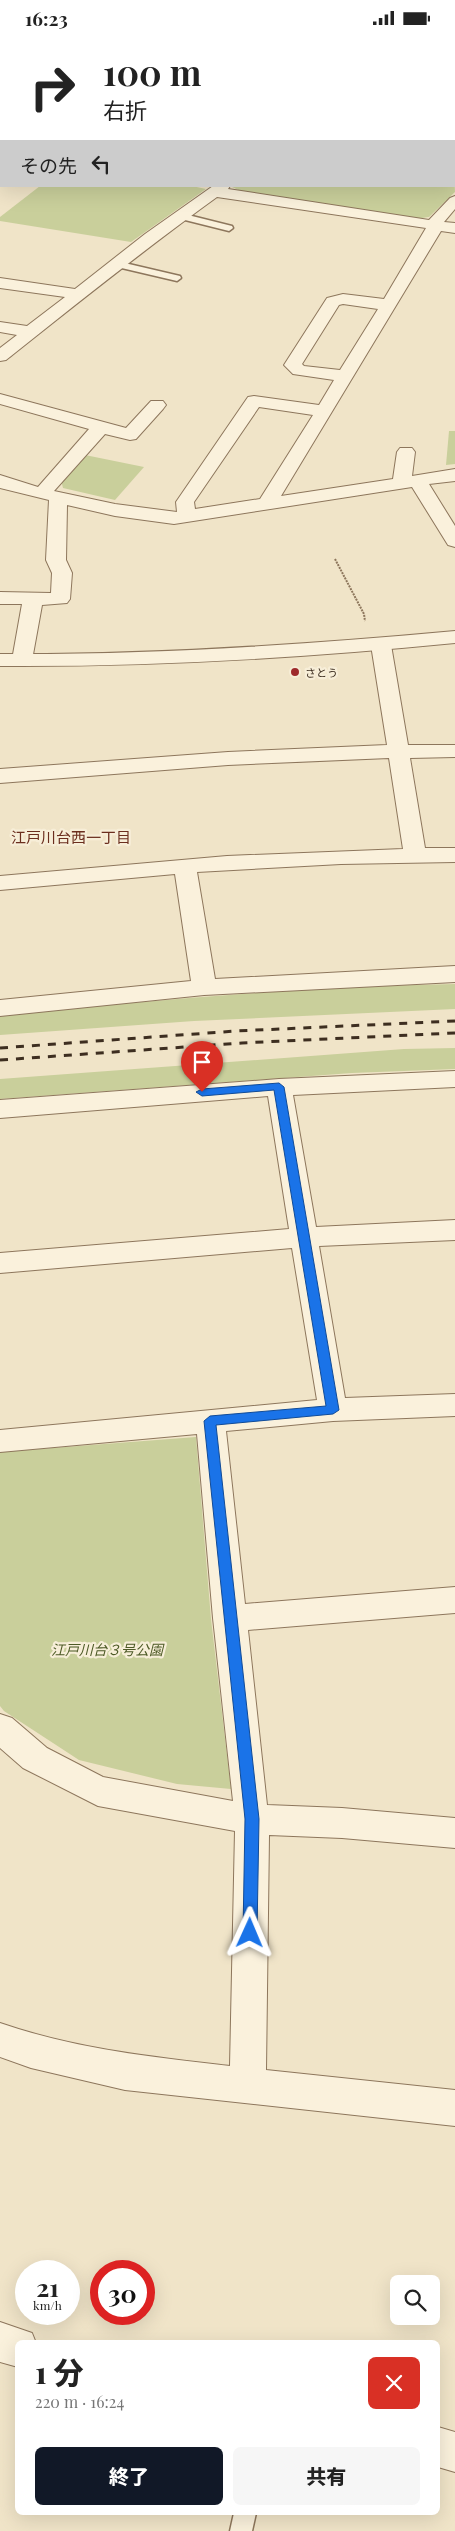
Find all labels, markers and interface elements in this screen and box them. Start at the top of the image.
text: 16:23 [25,5,68,31]
text: 100 m [103,48,201,95]
icon: right [20,55,85,120]
text: 右折 [103,95,147,125]
icon: left [87,150,115,178]
text: その先 [20,152,77,178]
place label: さとう [305,665,338,680]
marker: さとう [289,666,301,678]
district label: 江戸川台西一丁目 [11,827,131,847]
pin [181,1041,223,1092]
icon: arrive [188,1048,216,1076]
park label: 江戸川台３号公園 [51,1640,165,1659]
position arrow [223,1906,275,1958]
speed limit sign: 30 [90,2260,155,2325]
text: 21 [36,2270,59,2303]
map controls [390,2275,440,2325]
button: search [390,2275,440,2325]
text: km/h [33,2297,62,2313]
text: 1 分 [35,2352,83,2392]
button: close [368,2357,420,2409]
text: 220 m · 16:24 [35,2391,124,2412]
button: 終了 [35,2447,223,2505]
button: 共有 [233,2447,420,2505]

